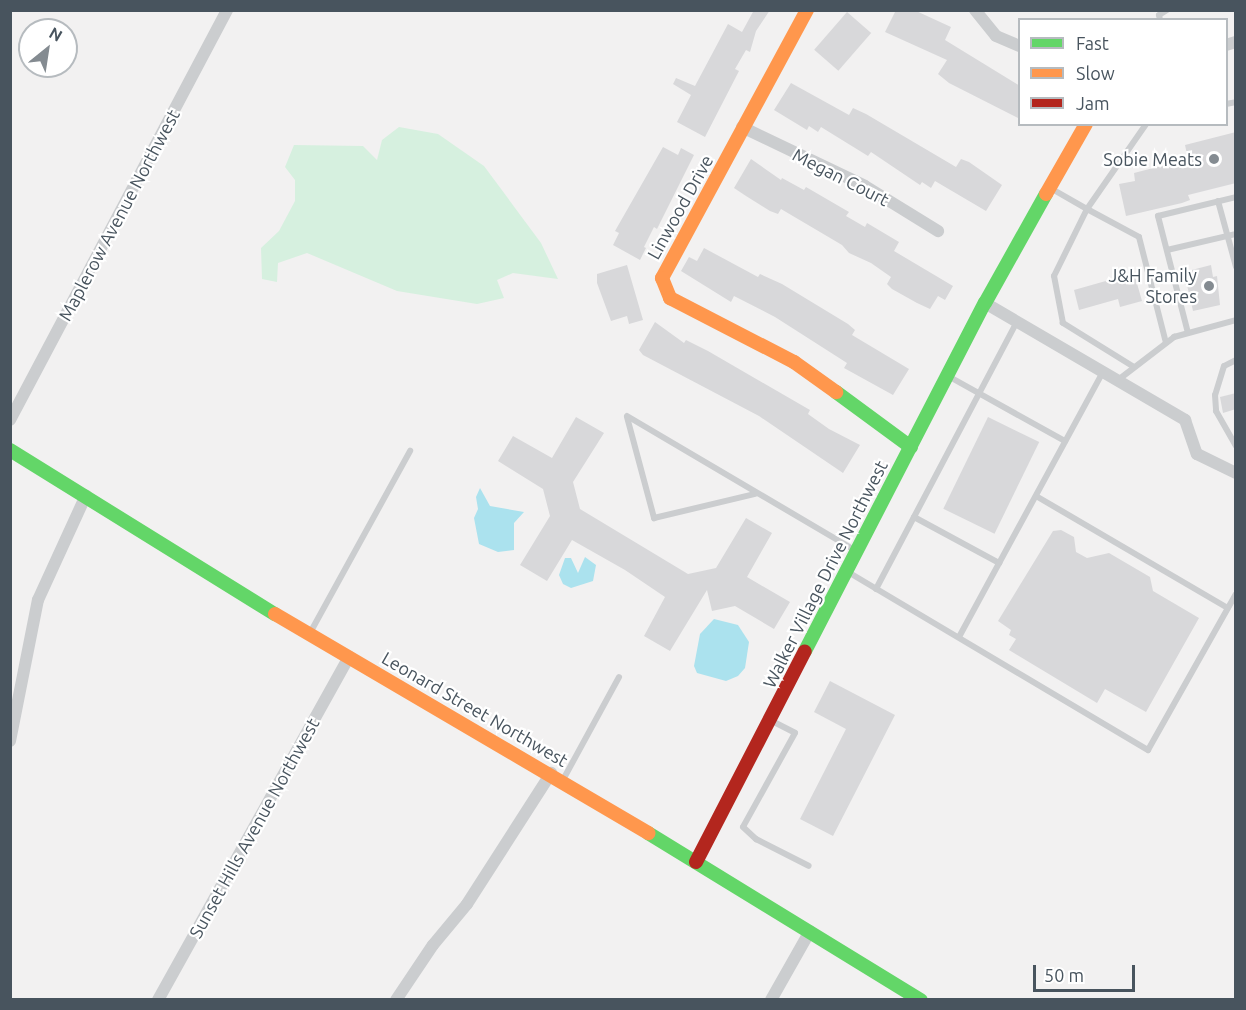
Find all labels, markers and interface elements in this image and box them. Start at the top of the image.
north arrow [18,18,78,78]
legend [1018,18,1228,126]
text: N [46,23,66,45]
text: Fast [1076,33,1109,53]
text: Slow [1076,63,1115,83]
text: Jam [1076,93,1110,113]
street label: Maplerow Avenue Northwest [54,105,184,325]
street label: Megan Court [789,143,893,211]
place label: Sobie Meats [1103,148,1202,170]
street label: Linwood Drive [642,151,718,263]
marker: Sobie Meats [1207,152,1221,166]
place label: J&H Family Stores [1108,265,1197,308]
marker: J&H Family Stores [1202,279,1216,293]
street label: Walker Village Drive Northwest [758,457,892,691]
street label: Leonard Street Northwest [378,647,572,771]
street label: Sunset Hills Avenue Northwest [184,714,324,942]
scale bar [1036,953,1138,991]
text: 50 m [1044,965,1084,985]

